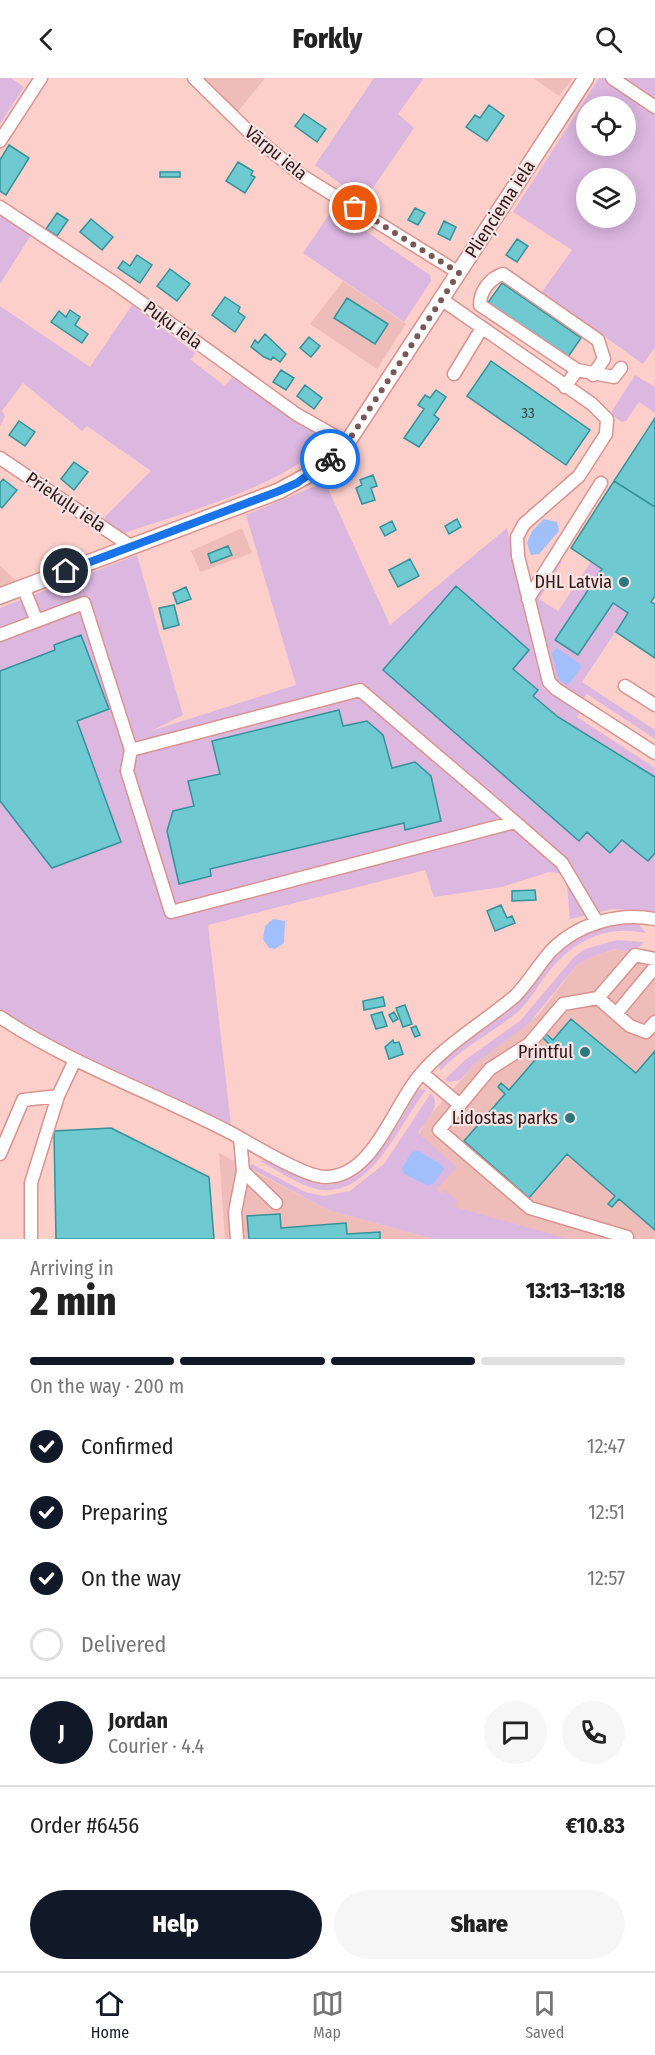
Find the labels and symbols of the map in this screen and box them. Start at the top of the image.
street label: Vārpu iela [240,121,312,185]
street label: Plieņciema iela [460,156,540,262]
pin [329,182,380,233]
street label: Puķu iela [139,296,207,354]
house number: 33 [521,404,535,422]
courier [300,429,360,489]
street label: Priekuļu iela [22,467,110,537]
pin [40,545,91,596]
place label: DHL Latvia [535,571,612,593]
marker: DHL Latvia [617,575,631,589]
place label: Printful [518,1041,573,1063]
marker: Printful [578,1045,592,1059]
place label: Lidostas parks [452,1107,558,1129]
marker: Lidostas parks [563,1111,577,1125]

